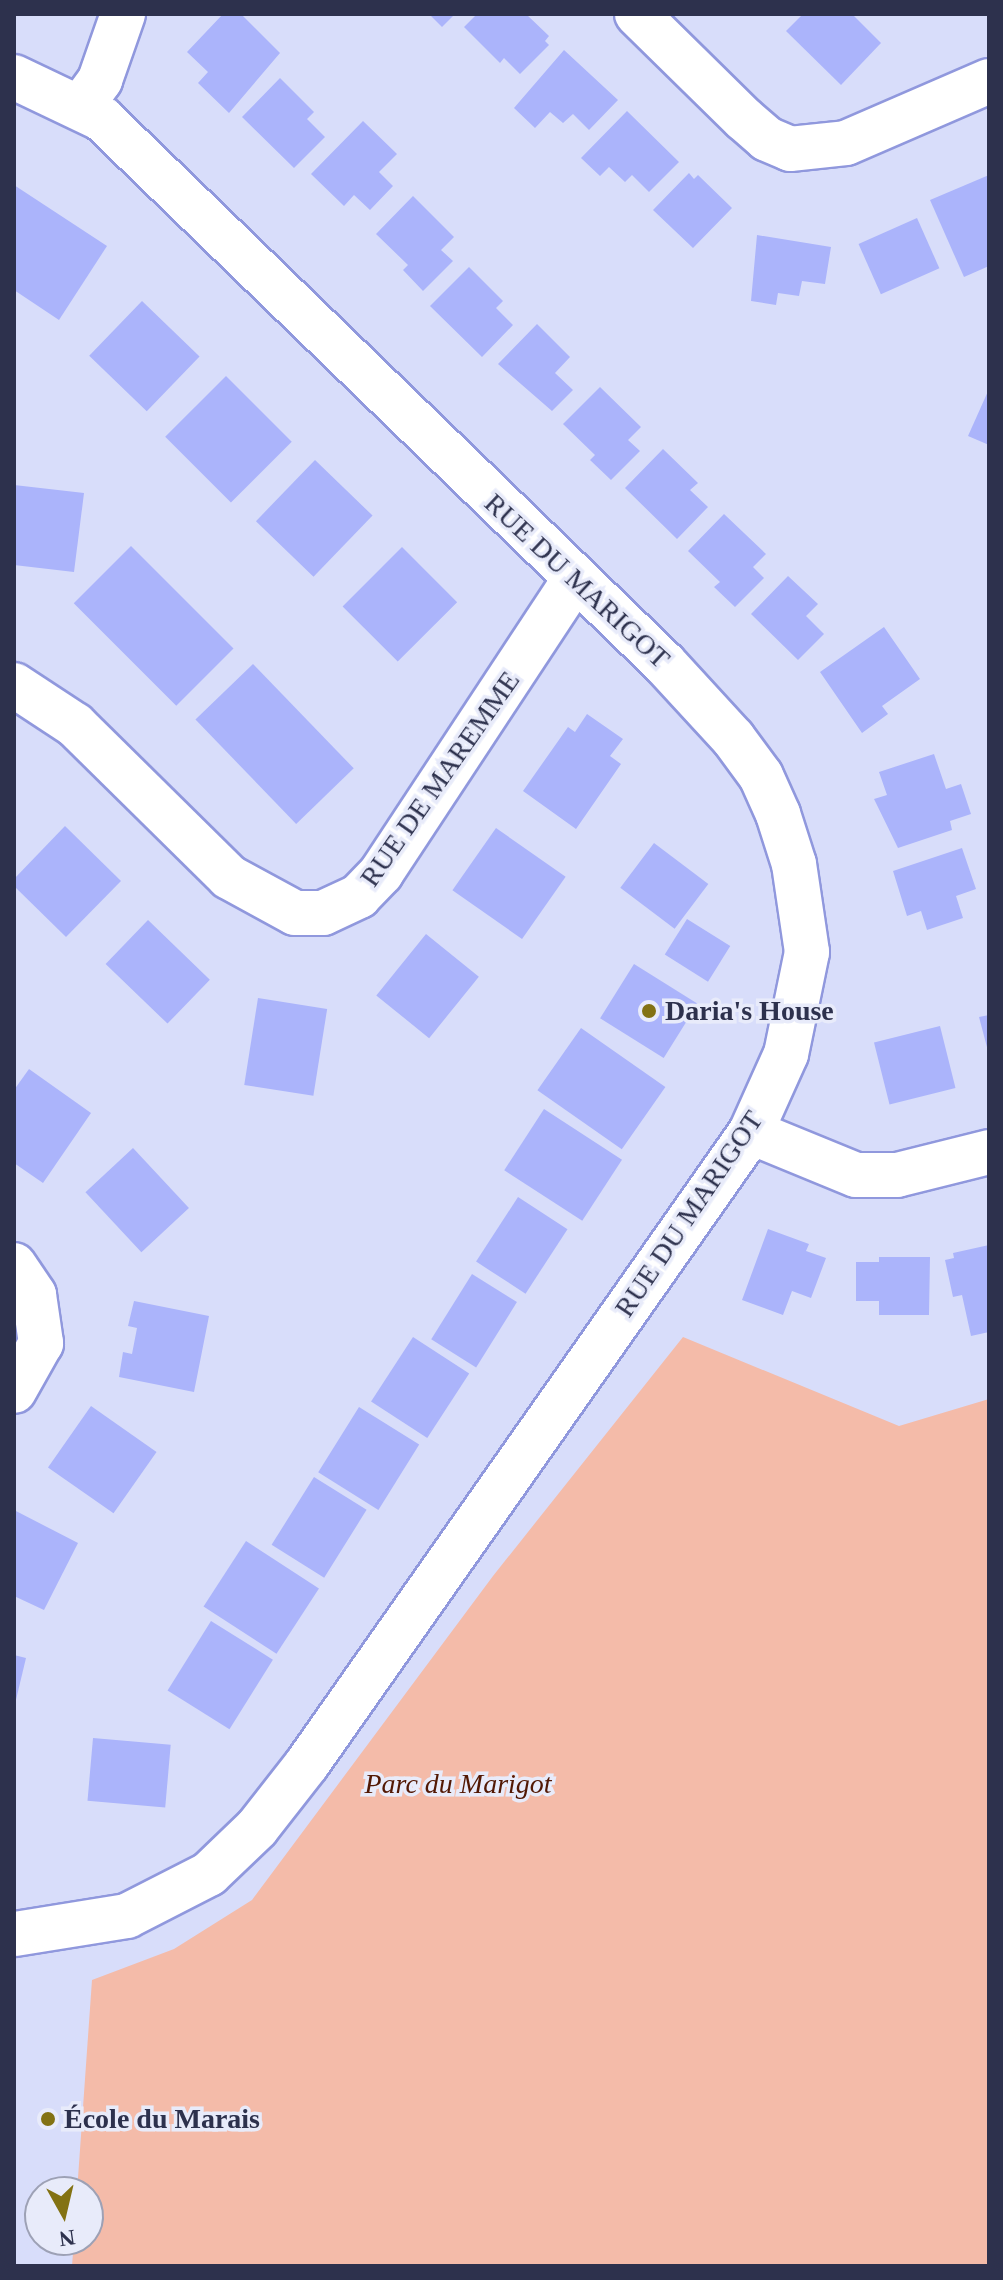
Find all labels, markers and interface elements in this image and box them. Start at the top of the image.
street label: RUE DU MARIGOT [477,486,677,676]
street label: RUE DE MAREMME [353,665,527,893]
place label: Daria's House [665,994,834,1028]
marker: Daria's House [640,1002,658,1020]
street label: RUE DU MARIGOT [608,1105,770,1323]
park label: Parc du Marigot [364,1767,552,1801]
place label: École du Marais [64,2102,260,2136]
marker: École du Marais [39,2110,57,2128]
north arrow [24,2176,104,2256]
text: N [58,2225,77,2252]

